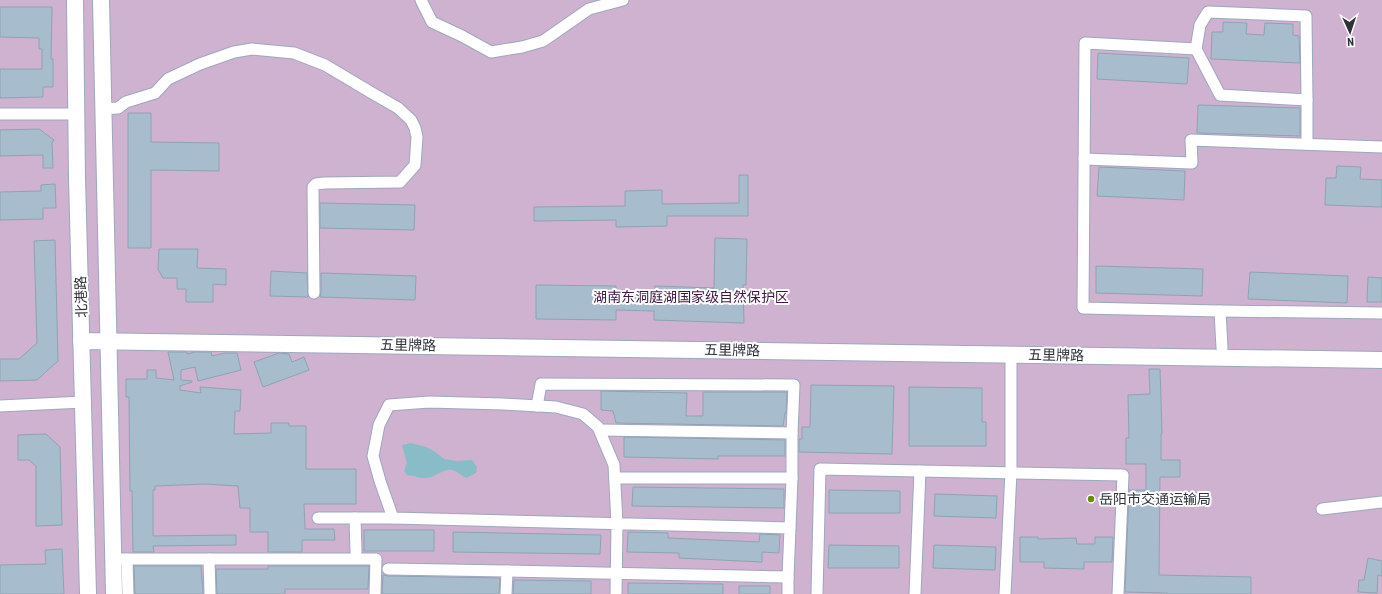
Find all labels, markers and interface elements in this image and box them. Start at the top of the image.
north arrow [1330,12,1370,52]
text: N [1347,35,1354,48]
street label: 北港路 [72,276,90,318]
park label: 湖南东洞庭湖国家级自然保护区 [593,289,789,305]
street label: 五里牌路 [380,337,436,353]
street label: 五里牌路 [704,342,760,358]
street label: 五里牌路 [1028,347,1084,363]
place label: 岳阳市交通运输局 [1099,491,1211,507]
marker: 岳阳市交通运输局 [1086,494,1096,504]

